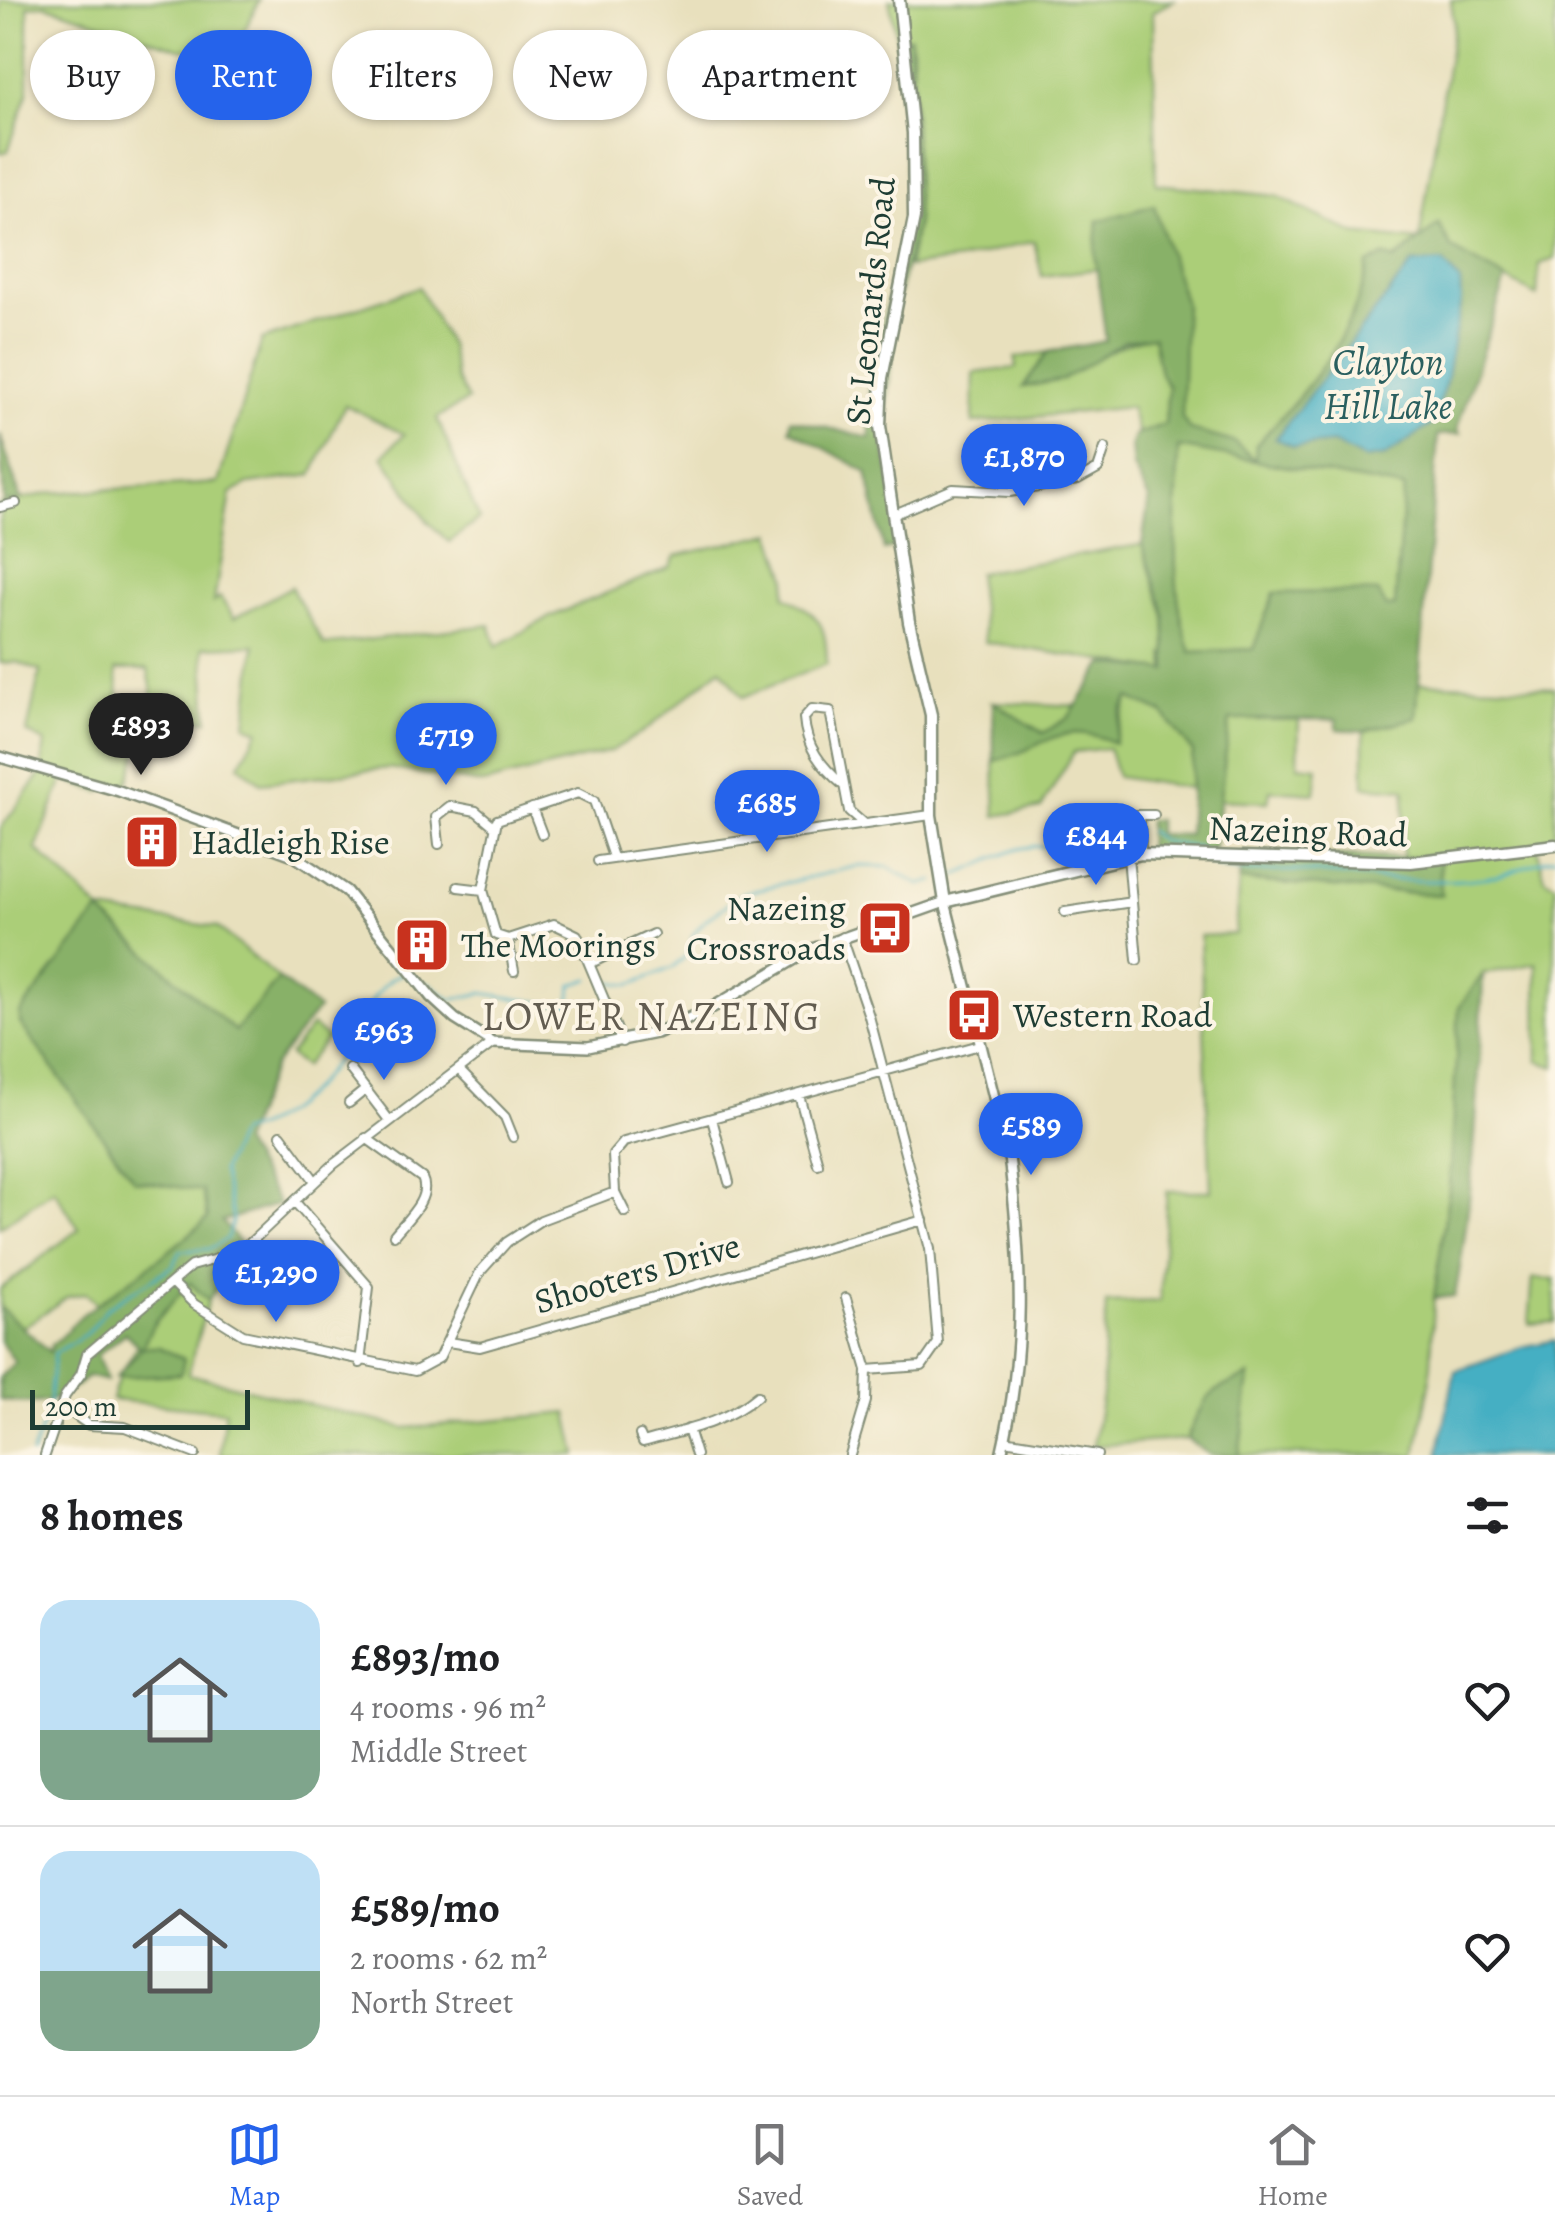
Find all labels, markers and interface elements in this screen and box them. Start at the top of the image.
chip: Buy [30,30,155,120]
chip: Rent [175,30,312,120]
chip: Filters [332,30,493,120]
chip: New [513,30,647,120]
chip: Apartment [667,30,892,120]
street label: St Leonards Road [833,174,907,427]
water label: Clayton Hill Lake [1324,336,1452,432]
pin: £1,870 [943,424,1105,509]
text: £1,870 [983,434,1065,478]
pin: £893 [82,693,200,778]
text: £893 [111,703,171,747]
pin: £719 [387,703,505,788]
text: £719 [418,713,474,757]
pin: £685 [708,770,826,855]
text: £685 [737,780,797,824]
pin: £844 [1037,803,1155,888]
street label: Nazeing Road [1208,804,1408,858]
building icon: Hadleigh Rise [122,812,182,872]
text: £844 [1065,813,1127,857]
place label: Hadleigh Rise [191,818,390,866]
place label: Nazeing Crossroads [687,884,846,972]
bus stop icon: Nazeing Crossroads [855,898,915,958]
building icon: The Moorings [392,915,452,975]
place label: The Moorings [461,921,656,969]
bus stop icon: Western Road [944,985,1004,1045]
district label: LOWER NAZEING [482,989,822,1044]
place label: Western Road [1012,991,1213,1039]
pin: £963 [325,998,443,1083]
text: £963 [354,1008,414,1052]
pin: £589 [972,1093,1090,1178]
text: £589 [1001,1103,1061,1147]
street label: Shooters Drive [529,1221,745,1325]
pin: £1,290 [195,1240,357,1325]
text: £1,290 [234,1250,318,1294]
scale bar [30,1385,250,1430]
text: 200 m [45,1388,117,1426]
text: 8 homes [40,1487,184,1544]
icon: filters [1460,1488,1515,1543]
text: £893/mo [350,1628,500,1685]
icon: home [120,1640,240,1760]
icon: heart [1460,1673,1515,1728]
text: 4 rooms · 96 m² [350,1685,546,1729]
text: Middle Street [350,1729,527,1773]
text: £589/mo [350,1879,500,1936]
icon: home [120,1891,240,2011]
icon: heart [1460,1924,1515,1979]
text: 2 rooms · 62 m² [350,1936,547,1980]
text: North Street [350,1980,513,2024]
tab: Map [227,2117,282,2215]
tab: Saved [737,2117,803,2215]
tab: Home [1257,2117,1328,2215]

